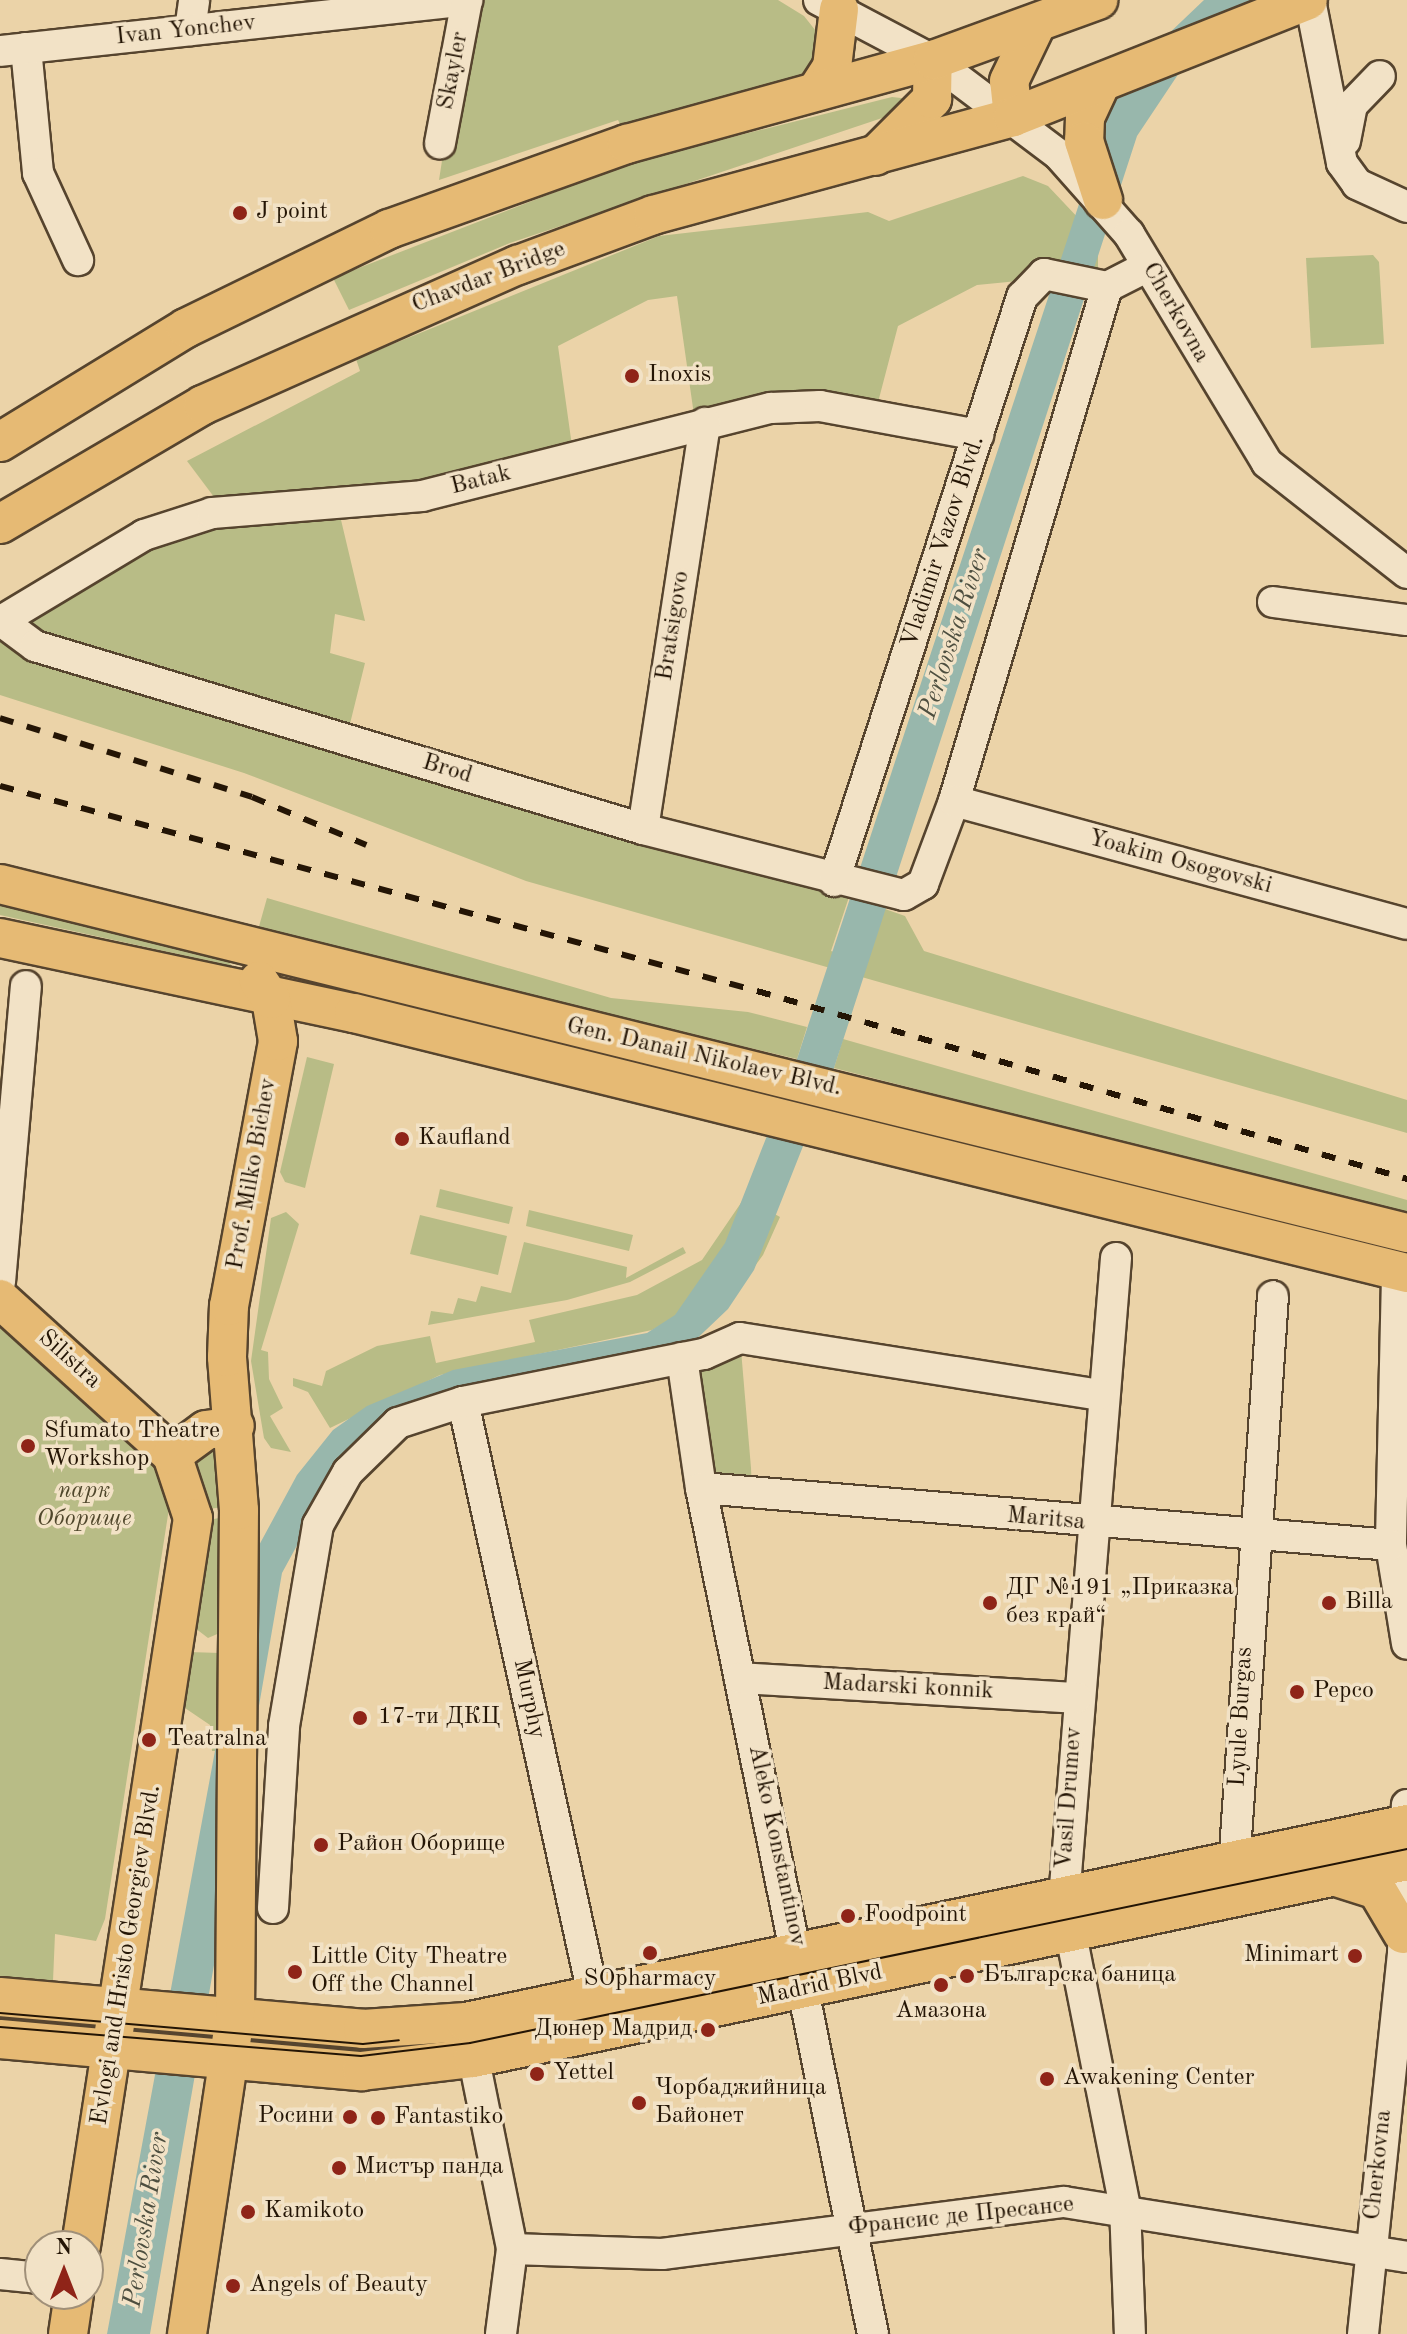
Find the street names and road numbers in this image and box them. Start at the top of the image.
street label: Ivan Yonchev [114,9,258,53]
street label: Skayler [432,30,476,112]
street label: Chavdar Bridge [408,236,570,320]
street label: Cherkovna [1135,258,1215,368]
street label: Vladimir Vazov Blvd. [896,432,992,652]
street label: Batak [448,460,514,502]
street label: Bratsigovo [651,569,697,683]
street label: Brod [418,749,476,791]
street label: Yoakim Osogovski [1085,825,1275,901]
street label: Gen. Danail Nikolaev Blvd. [563,1012,845,1104]
street label: Prof. Milko Bichev [222,1076,284,1272]
street label: Silistra [32,1324,106,1396]
street label: Maritsa [1005,1502,1087,1538]
street label: Lyule Burgas [1224,1646,1260,1788]
street label: Murphy [505,1656,551,1742]
street label: Madarski konnik [822,1669,994,1707]
street label: Vasil Drumev [1051,1726,1089,1870]
street label: Aleko Konstantinov [741,1743,811,1949]
street label: Evlogi and Hristo Georgiev Blvd. [86,1783,168,2127]
street label: Madrid Blvd [755,1959,885,2013]
street label: Cherkovna [1359,2108,1399,2222]
street label: Франсис де Пресансе [847,2191,1075,2243]

